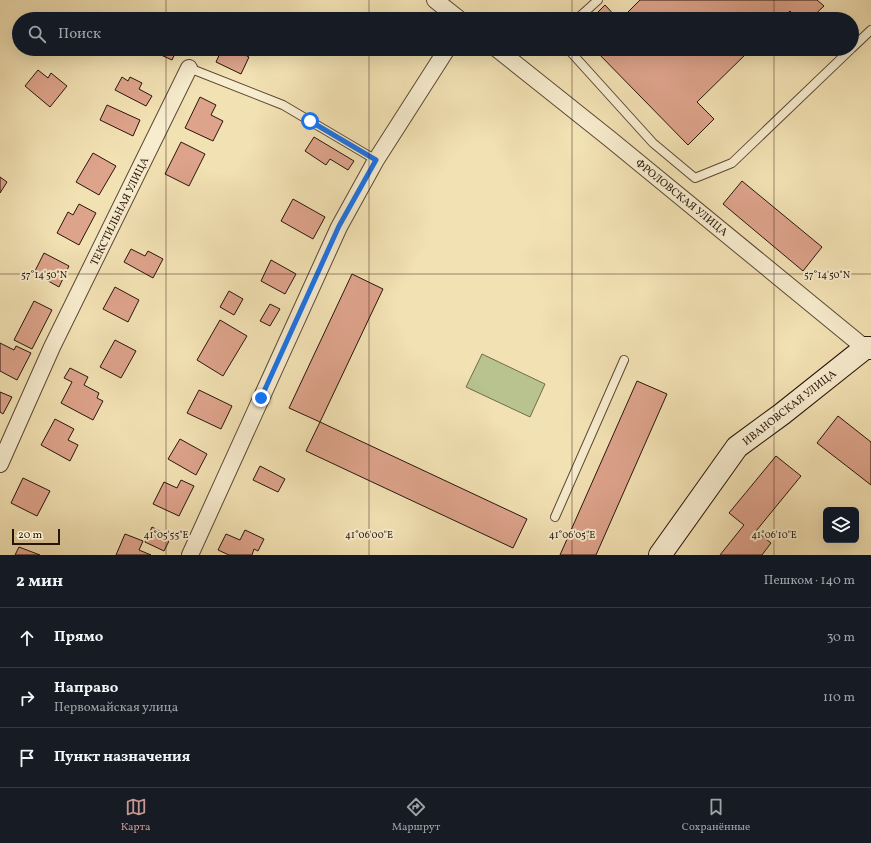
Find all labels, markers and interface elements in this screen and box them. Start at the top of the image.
search box [12,12,859,56]
icon: search [26,23,48,45]
text: Поиск [58,24,101,45]
route start [301,112,319,130]
street label: ТЕКСТИЛЬНАЯ УЛИЦА [88,155,153,268]
street label: ФРОЛОВСКАЯ УЛИЦА [632,156,731,240]
text: 57°14'50"N [21,268,68,282]
text: 57°14'50"N [804,268,851,282]
street label: ИВАНОВСКАЯ УЛИЦА [740,367,840,450]
route end [252,389,270,407]
map controls [823,507,859,543]
button: layers [823,507,859,543]
scale bar [12,527,60,546]
text: 20 m [18,528,42,543]
text: 41°05'55"E [143,528,189,542]
text: 41°06'00"E [345,528,393,542]
text: 41°06'05"E [549,528,595,542]
text: 41°06'10"E [751,528,797,542]
text: 2 мин [16,570,63,593]
text: Пешком · 140 m [764,572,855,590]
icon: ahead [16,627,38,649]
text: Прямо [54,627,103,648]
text: 30 m [827,629,855,647]
text: Направо [54,678,118,699]
icon: right [16,687,38,709]
text: 110 m [823,689,855,707]
text: Первомайская улица [54,699,178,717]
icon: arrive [16,747,38,769]
text: Пункт назначения [54,747,190,768]
tab: Карта [121,796,151,835]
tab: Маршрут [392,796,440,835]
tab: Сохранённые [682,796,750,835]

